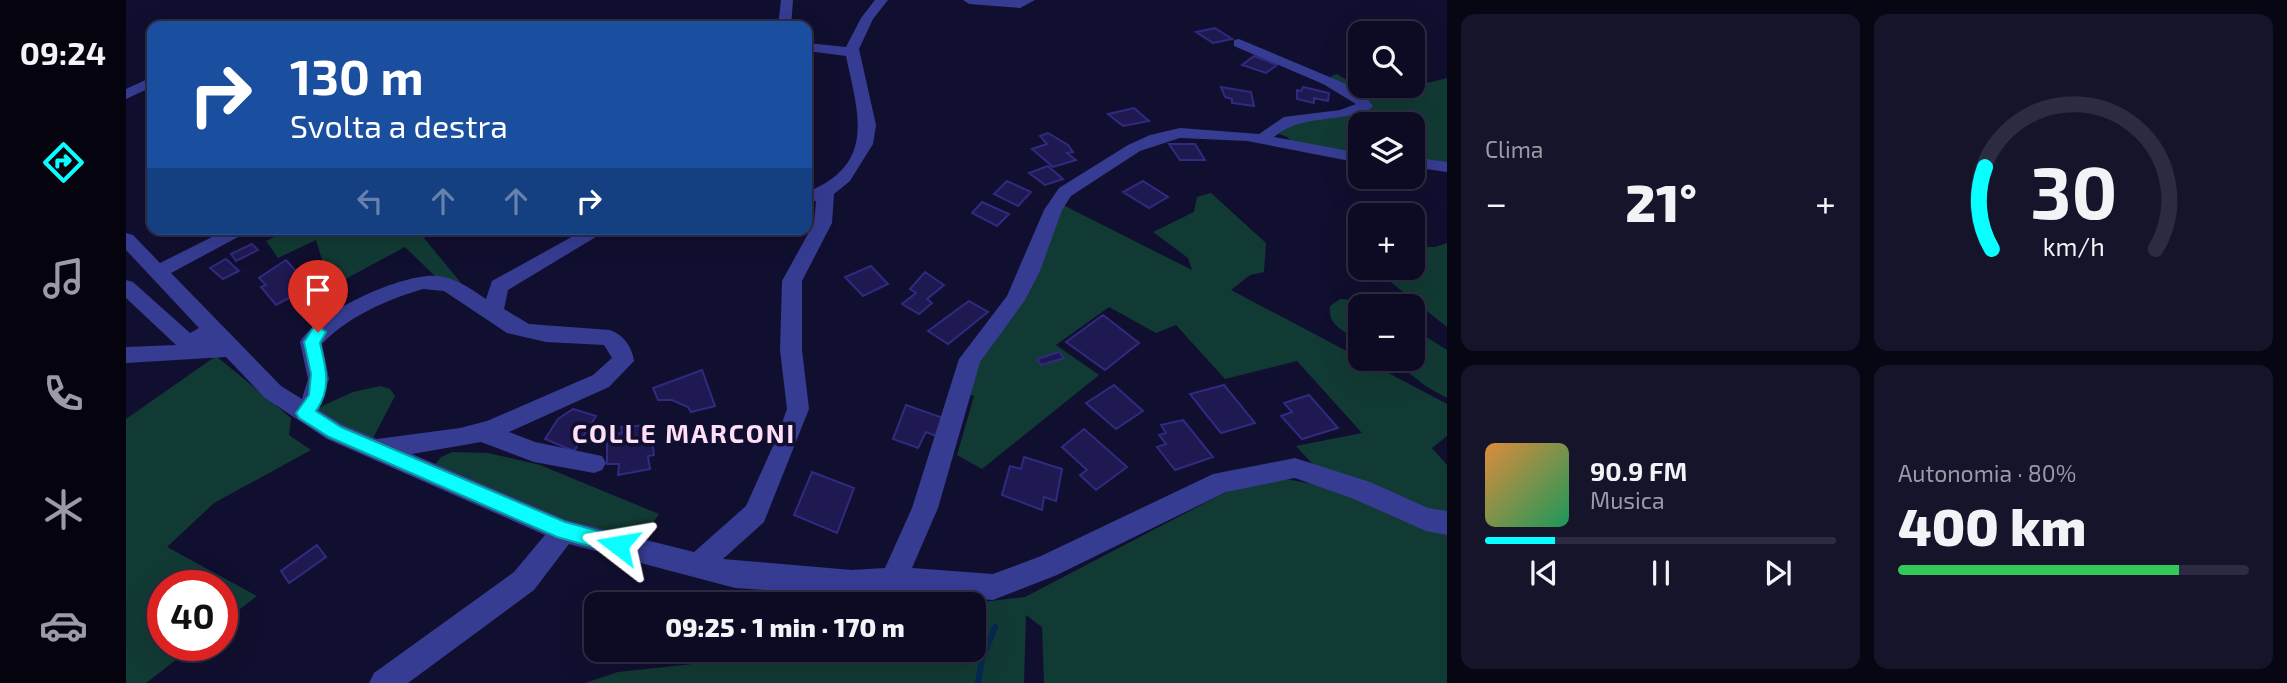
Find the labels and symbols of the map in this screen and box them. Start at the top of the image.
pin [288,260,348,332]
district label: COLLE MARCONI [572,417,796,448]
position arrow [581,508,655,582]
speed limit sign: 40 [147,570,238,661]

